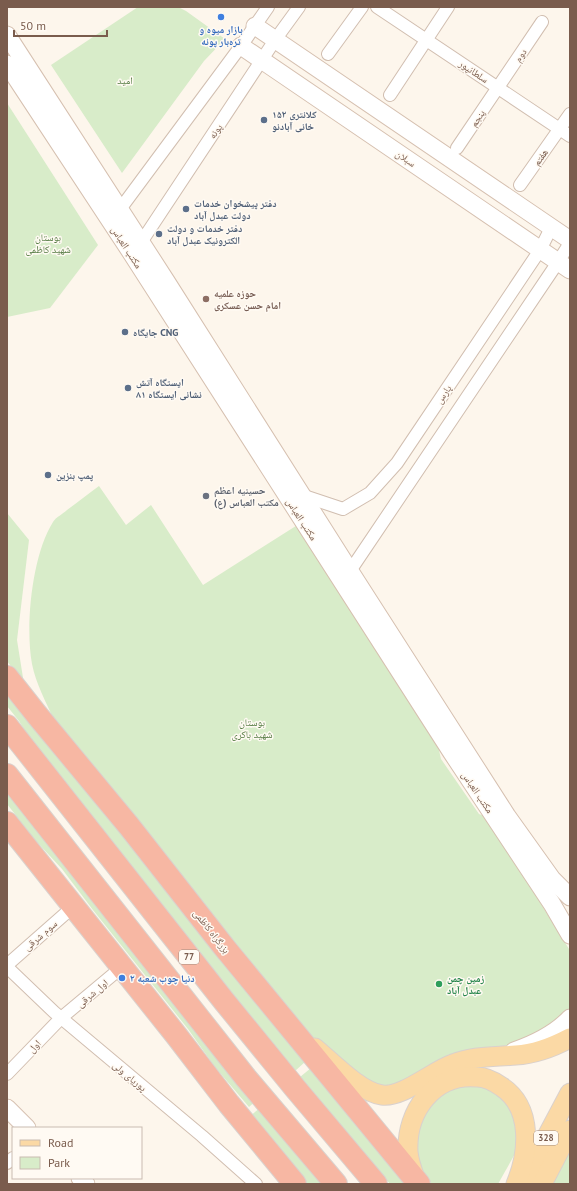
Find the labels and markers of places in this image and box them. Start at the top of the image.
marker: بازار میوه و تره‌بار پونه [216,12,226,22]
place label: بازار میوه و تره‌بار پونه [199,23,243,48]
place label: کلانتری ۱۵۲ خانی آبادنو [272,108,317,133]
marker: کلانتری ۱۵۲ خانی آبادنو [259,115,269,125]
place label: دفتر پیشخوان خدمات دولت عبدل آباد [194,197,277,222]
marker: دفتر پیشخوان خدمات دولت عبدل آباد [181,204,191,214]
place label: دفتر خدمات و دولت الکترونیک عبدل آباد [167,222,242,247]
marker: دفتر خدمات و دولت الکترونیک عبدل آباد [154,229,164,239]
place label: حوزه علمیه امام حسن عسکری [214,287,281,312]
marker: حوزه علمیه امام حسن عسکری [201,294,211,304]
place label: جایگاه CNG [133,326,178,339]
marker: جایگاه CNG [120,327,130,337]
place label: ایستگاه آتش نشانی ایستگاه ۸۱ [136,376,202,401]
marker: ایستگاه آتش نشانی ایستگاه ۸۱ [123,383,133,393]
place label: پمپ بنزین [56,469,94,482]
marker: پمپ بنزین [43,470,53,480]
place label: حسینیه اعظم مکتب العباس (ع) [214,484,279,510]
marker: حسینیه اعظم مکتب العباس (ع) [201,491,211,501]
place label: دنیا چوب شعبه ۲ [130,972,195,985]
place label: زمین چمن عبدل آباد [447,972,484,997]
marker: دنیا چوب شعبه ۲ [117,973,127,983]
marker: زمین چمن عبدل آباد [434,979,444,989]

